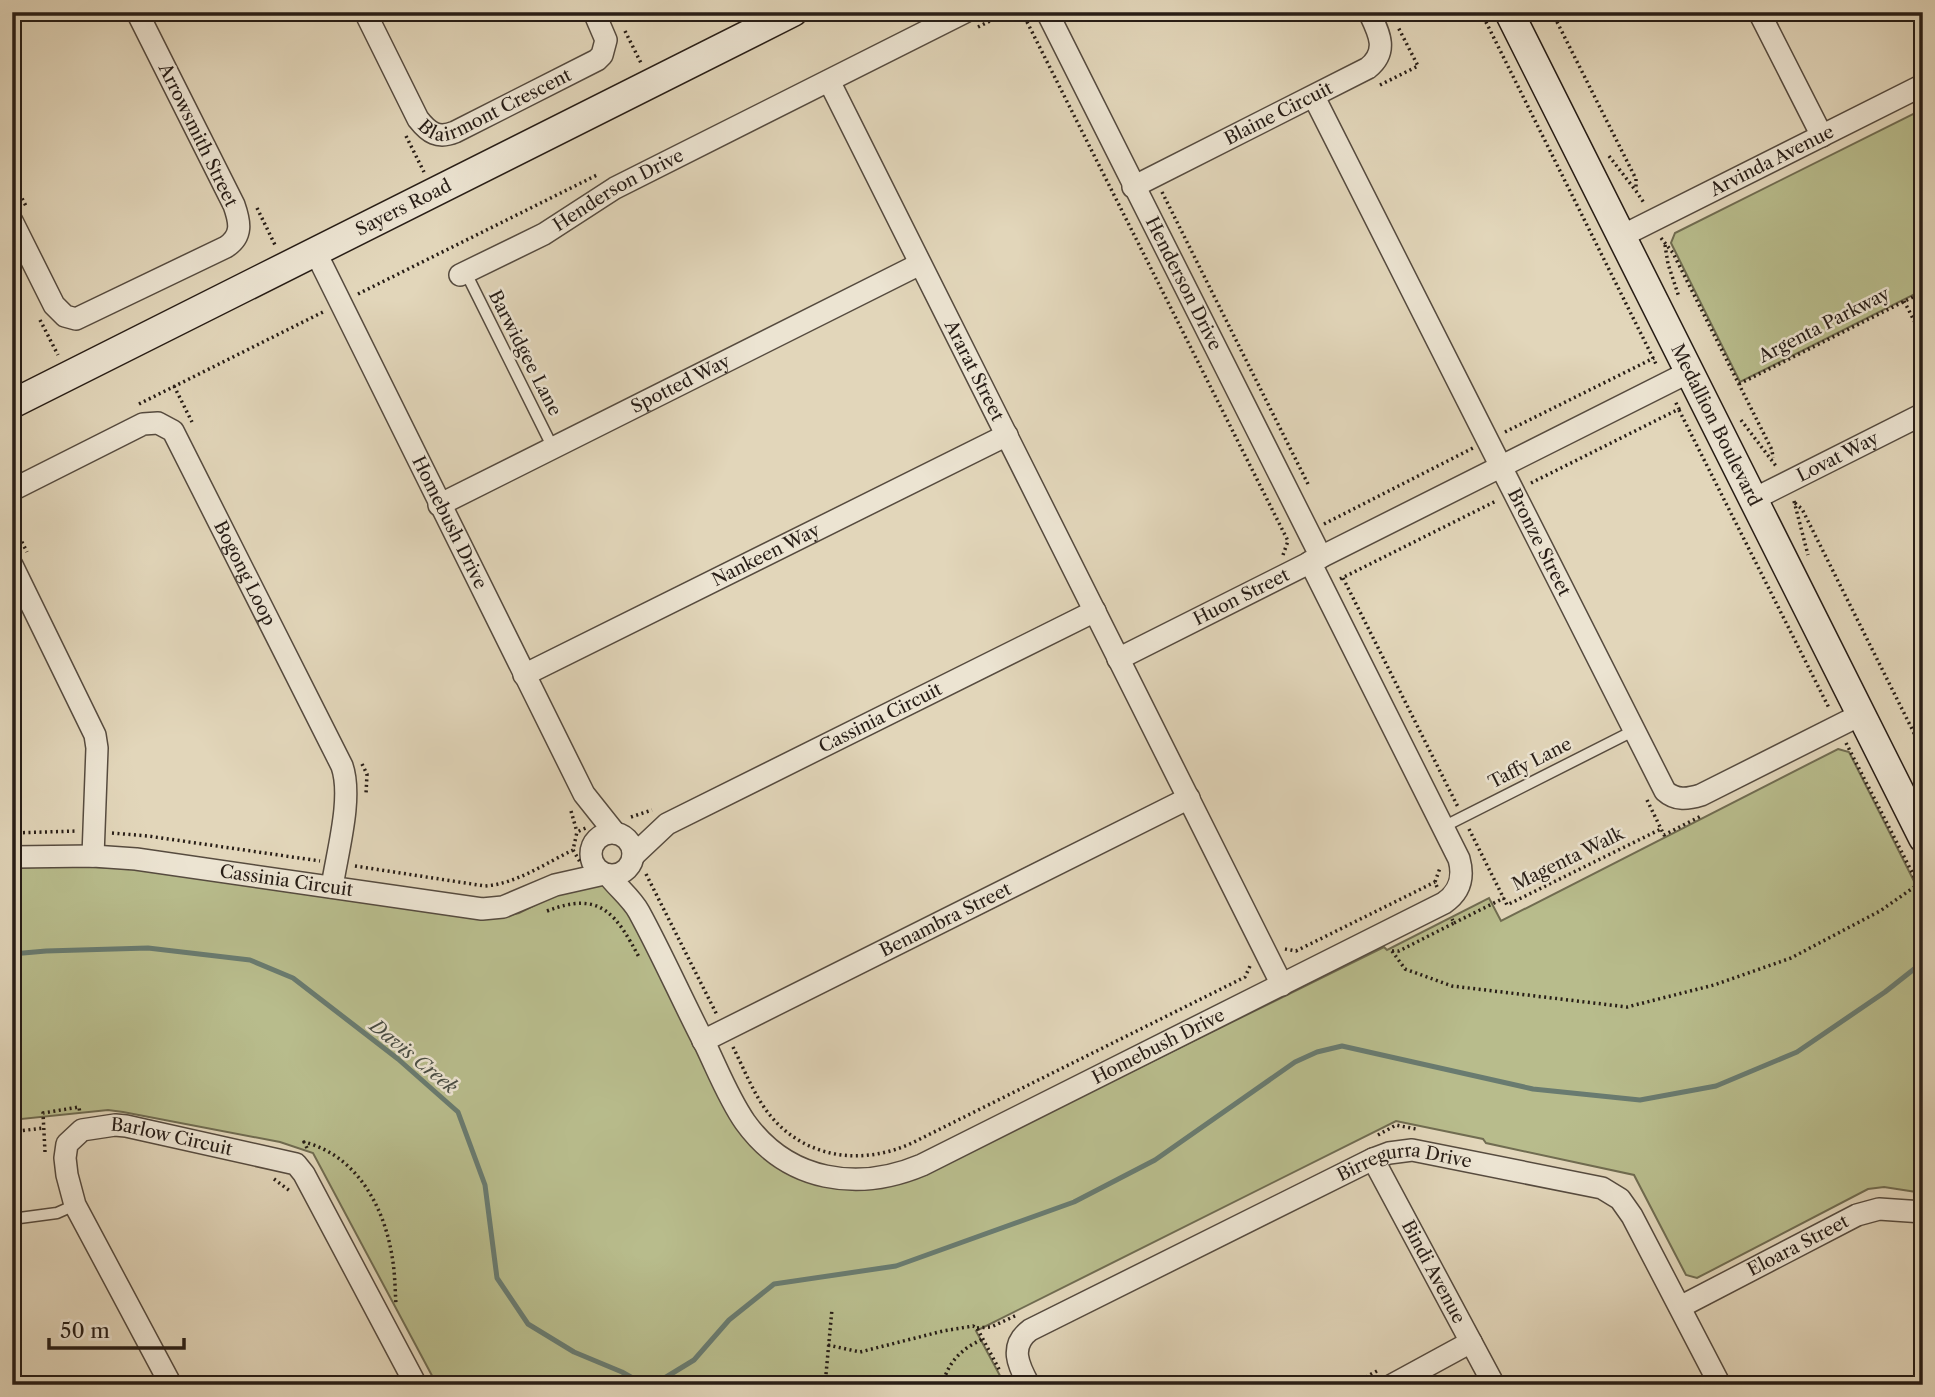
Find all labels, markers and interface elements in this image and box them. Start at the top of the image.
street label: Arrowsmith Street [153,59,243,211]
street label: Blairmont Crescent [413,64,575,146]
street label: Blaine Circuit [1221,77,1337,150]
street label: Arvinda Avenue [1705,120,1838,202]
street label: Henderson Drive [549,144,687,236]
street label: Sayers Road [352,174,455,241]
street label: Henderson Drive [1141,213,1226,354]
street label: Argenta Parkway [1754,282,1894,368]
street label: Barwidgee Lane [484,287,566,419]
street label: Ararat Street [939,316,1009,425]
street label: Medallion Boulevard [1666,340,1766,510]
street label: Spotted Way [627,350,734,418]
street label: Lovat Way [1793,427,1883,487]
street label: Homebush Drive [407,452,492,593]
street label: Bronze Street [1503,485,1576,600]
street label: Bogong Loop [209,517,280,629]
street label: Nankeen Way [708,518,824,591]
street label: Huon Street [1190,563,1293,630]
street label: Cassinia Circuit [815,678,946,758]
street label: Taffy Lane [1485,733,1575,793]
street label: Magenta Walk [1509,822,1629,895]
street label: Cassinia Circuit [218,860,355,901]
street label: Benambra Street [876,878,1015,962]
street label: Homebush Drive [1088,1004,1228,1089]
water label: Davis Creek [364,1013,462,1099]
street label: Barlow Circuit [110,1114,235,1161]
street label: Birregurra Drive [1333,1139,1474,1186]
street label: Eloara Street [1744,1210,1853,1281]
street label: Bindi Avenue [1397,1216,1470,1327]
scale bar [49,1306,184,1350]
text: 50 m [60,1318,110,1343]

